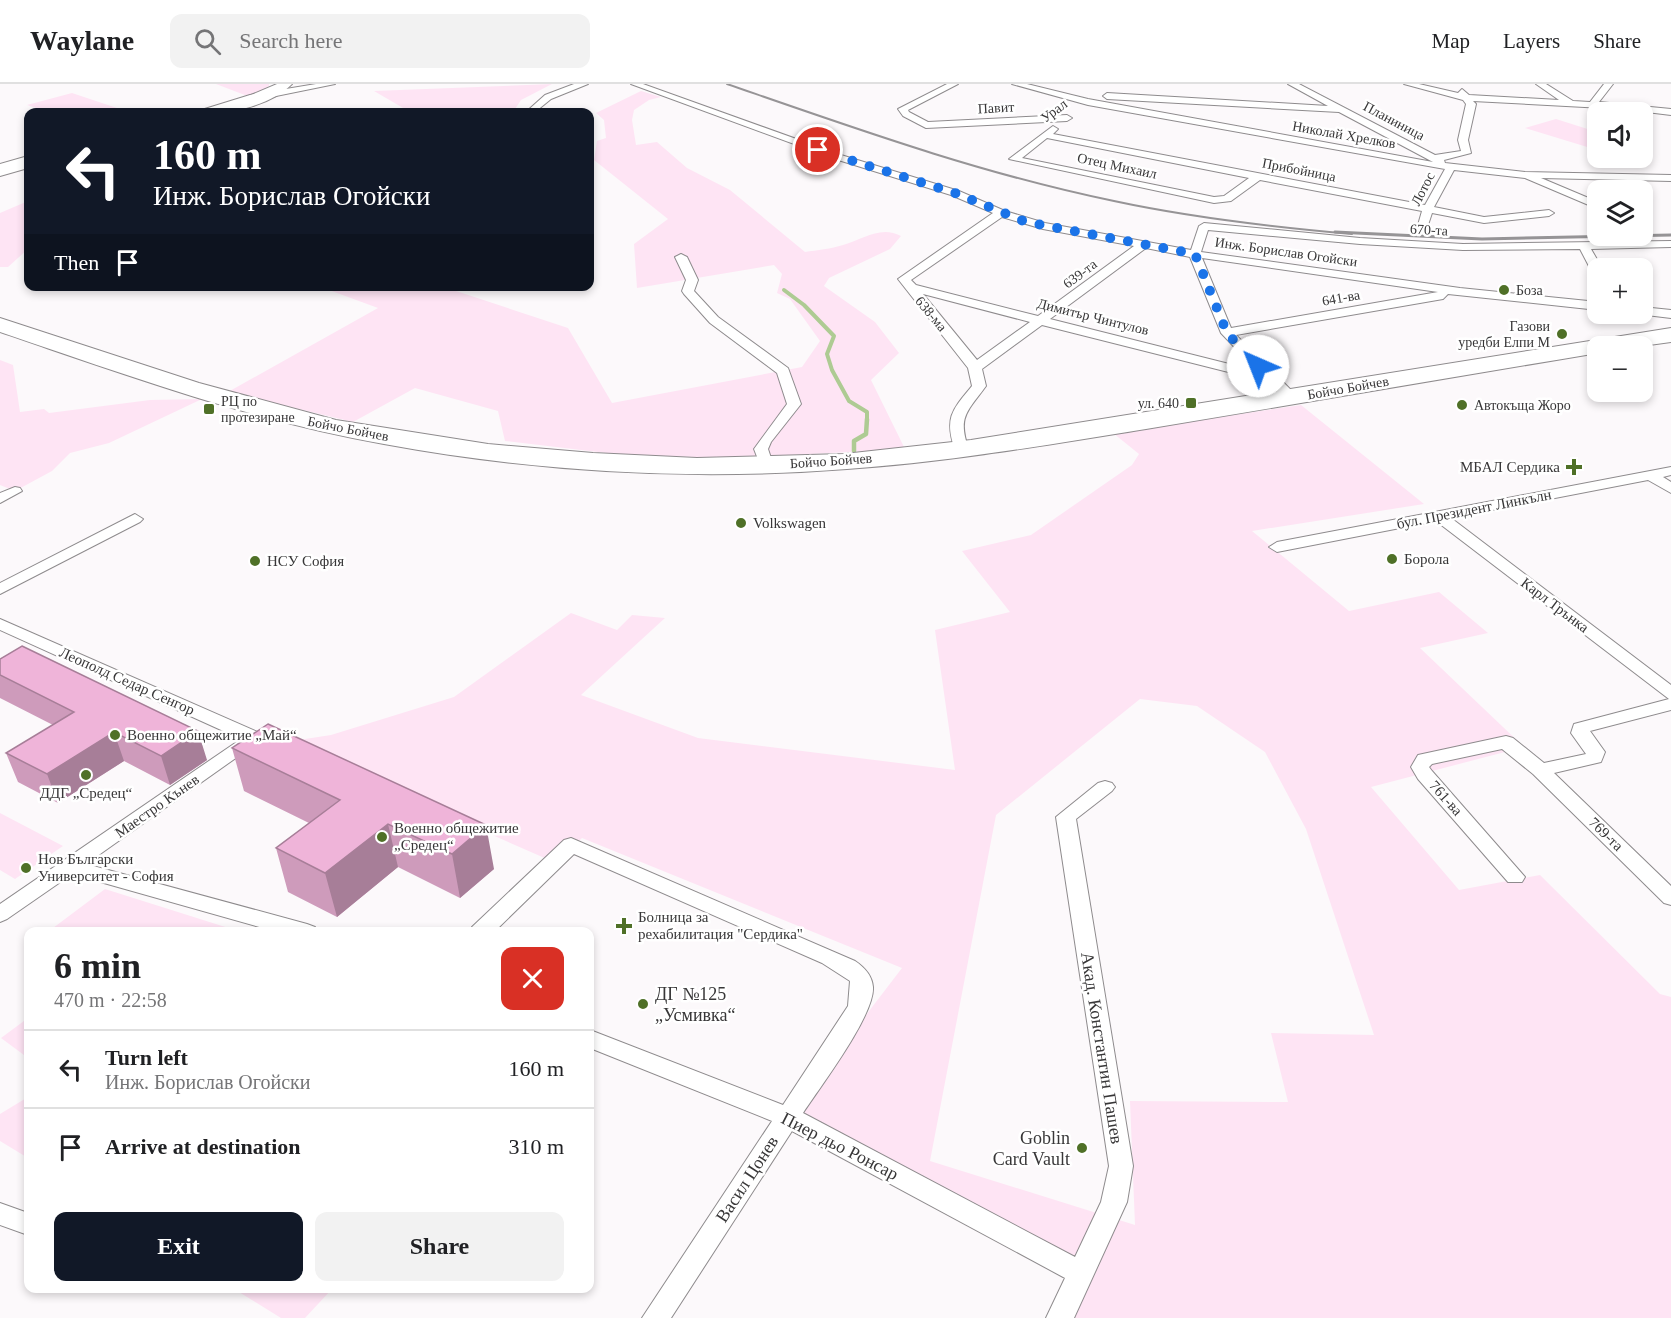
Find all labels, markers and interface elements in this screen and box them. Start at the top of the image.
search box [170,14,590,68]
text: Waylane [30,25,134,56]
icon: search [191,25,224,58]
text: Search here [239,28,342,53]
text: Map [1432,29,1470,53]
text: Layers [1503,29,1560,53]
text: Share [1593,29,1641,53]
street label: Урал [1038,96,1070,126]
street label: Планиница [1361,99,1428,144]
street label: Павит [977,100,1015,116]
map controls [1587,102,1653,402]
button: sound [1587,102,1653,168]
street label: Николай Хрелков [1291,119,1397,152]
pin [792,124,843,175]
icon: left [54,132,132,210]
text: 160 m [153,132,262,178]
icon: arrive [801,133,834,166]
street label: Отец Михаил [1076,150,1158,182]
street label: Прибойница [1261,155,1338,185]
street label: Лотос [1408,170,1438,208]
button: layers [1587,180,1653,246]
text: Инж. Борислав Огойски [153,181,430,211]
street label: 670-та [1410,222,1449,239]
street label: Инж. Борислав Огойски [1214,235,1359,270]
icon: arrive [111,246,144,279]
text: Then [54,250,99,275]
street label: 639-та [1060,256,1100,291]
button: + [1587,258,1653,324]
marker: Боза [1497,283,1511,297]
place label: Боза [1516,283,1544,298]
street label: 641-ва [1321,287,1362,309]
street label: 638-ма [912,294,950,335]
street label: Димитър Чинтулов [1036,296,1151,338]
place label: Газови уредби Елпи М [1458,319,1551,350]
marker: Газови уредби Елпи М [1555,327,1569,341]
position arrow [1226,334,1290,398]
button: − [1587,336,1653,402]
street label: Бойчо Бойчев [1306,373,1390,403]
place label: РЦ по протезиране [221,394,295,425]
place label: ул. 640 [1138,396,1179,411]
marker: ул. 640 [1184,396,1198,410]
marker: Автокъща Жоро [1455,398,1469,412]
place label: Автокъща Жоро [1474,398,1571,413]
marker: РЦ по протезиране [202,402,216,416]
street label: Бойчо Бойчев [306,414,390,444]
street label: Бойчо Бойчев [789,451,873,471]
marker: МБАЛ Сердика [1565,458,1583,476]
place label: МБАЛ Сердика [1460,459,1560,475]
street label: бул. Президент Линкълн [1395,486,1553,532]
place label: Volkswagen [753,515,827,531]
marker: Volkswagen [734,516,748,530]
place label: Борола [1404,551,1449,567]
marker: Борола [1385,552,1399,566]
place label: НСУ София [267,553,344,569]
marker: НСУ София [248,554,262,568]
street label: Карл Трънка [1518,574,1592,636]
street label: Леополд Седар Сенгор [57,644,197,718]
place label: Военно общежитие „Май“ [127,727,297,743]
marker: Военно общежитие „Май“ [108,728,122,742]
marker: ДДГ „Средец“ [79,768,93,782]
street label: Маестро Кънев [112,771,202,841]
street label: 761-ва [1426,777,1466,819]
place label: ДДГ „Средец“ [40,785,133,801]
street label: 769-та [1586,814,1627,854]
place label: Военно общежитие „Средец“ [394,820,519,853]
marker: Военно общежитие „Средец“ [375,830,389,844]
place label: Нов Български Университет - София [38,851,174,884]
marker: Нов Български Университет - София [19,861,33,875]
place label: Болница за рехабилитация "Сердика" [638,909,803,942]
marker: Болница за рехабилитация "Сердика" [615,917,633,935]
text: 6 min [54,946,141,986]
button: close [501,947,564,1010]
street label: Акад. Константин Пашев [1077,951,1127,1145]
place label: ДГ №125 „Усмивка“ [655,984,736,1025]
text: 470 m · 22:58 [54,989,167,1011]
marker: ДГ №125 „Усмивка“ [636,997,650,1011]
text: Turn left [105,1045,188,1070]
icon: left [54,1053,87,1086]
text: 160 m [508,1056,564,1081]
text: Инж. Борислав Огойски [105,1071,310,1093]
street label: Пиер дьо Ронсар [778,1108,902,1184]
place label: Goblin Card Vault [993,1128,1070,1169]
icon: arrive [54,1131,87,1164]
street label: Васил Цонев [712,1132,782,1226]
text: Arrive at destination [105,1134,301,1159]
text: 310 m [508,1134,564,1159]
marker: Goblin Card Vault [1075,1141,1089,1155]
button: Exit [54,1212,303,1281]
button: Share [315,1212,564,1281]

